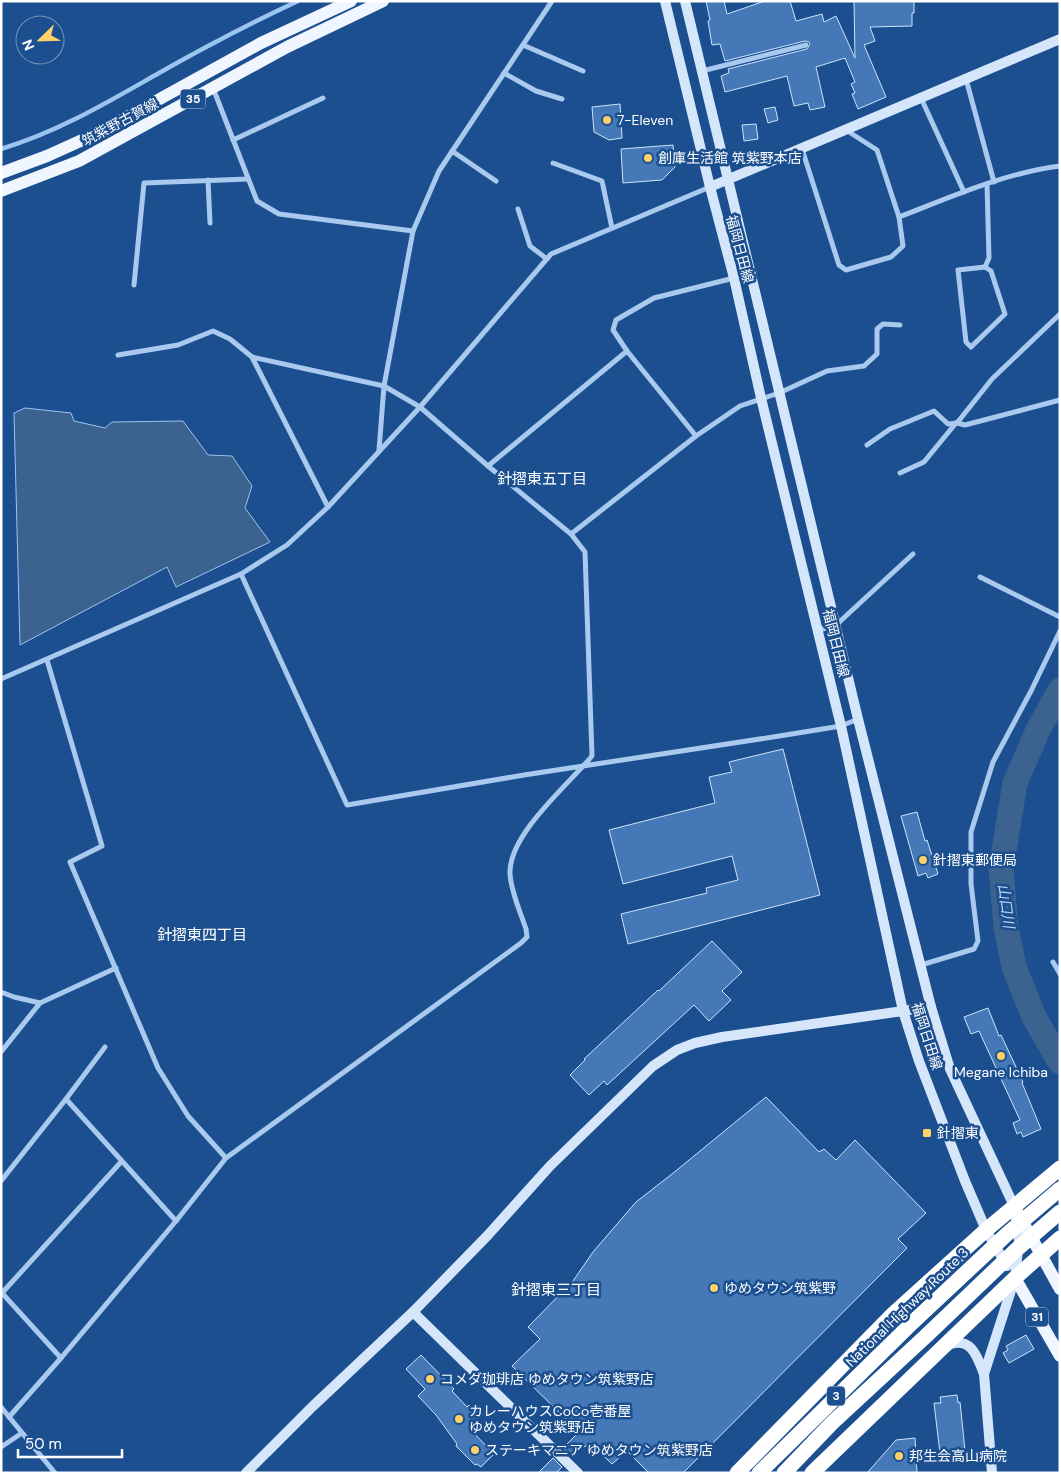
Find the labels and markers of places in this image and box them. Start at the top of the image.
place label: 7-Eleven [617,111,673,129]
marker: 7-Eleven [601,114,613,126]
place label: 創庫生活館 筑紫野本店 [658,149,802,167]
marker: 創庫生活館 筑紫野本店 [642,152,654,164]
place label: 針摺東郵便局 [933,851,1017,869]
marker: 針摺東郵便局 [917,854,929,866]
marker: Megane Ichiba [995,1050,1007,1062]
place label: Megane Ichiba [954,1063,1048,1081]
place label: 針摺東 [937,1124,979,1142]
marker: 針摺東 [921,1127,933,1139]
place label: ゆめタウン筑紫野 [724,1279,836,1297]
marker: ゆめタウン筑紫野 [708,1282,720,1294]
place label: コメダ珈琲店 ゆめタウン筑紫野店 [440,1370,654,1388]
marker: コメダ珈琲店 ゆめタウン筑紫野店 [424,1373,436,1385]
place label: カレーハウスCoCo壱番屋 ゆめタウン筑紫野店 [469,1402,631,1436]
marker: カレーハウスCoCo壱番屋 ゆめタウン筑紫野店 [453,1413,465,1425]
place label: ステーキマニア ゆめタウン筑紫野店 [485,1441,713,1459]
marker: ステーキマニア ゆめタウン筑紫野店 [469,1444,481,1456]
place label: 邦生会高山病院 [909,1447,1007,1465]
marker: 邦生会高山病院 [893,1450,905,1462]

